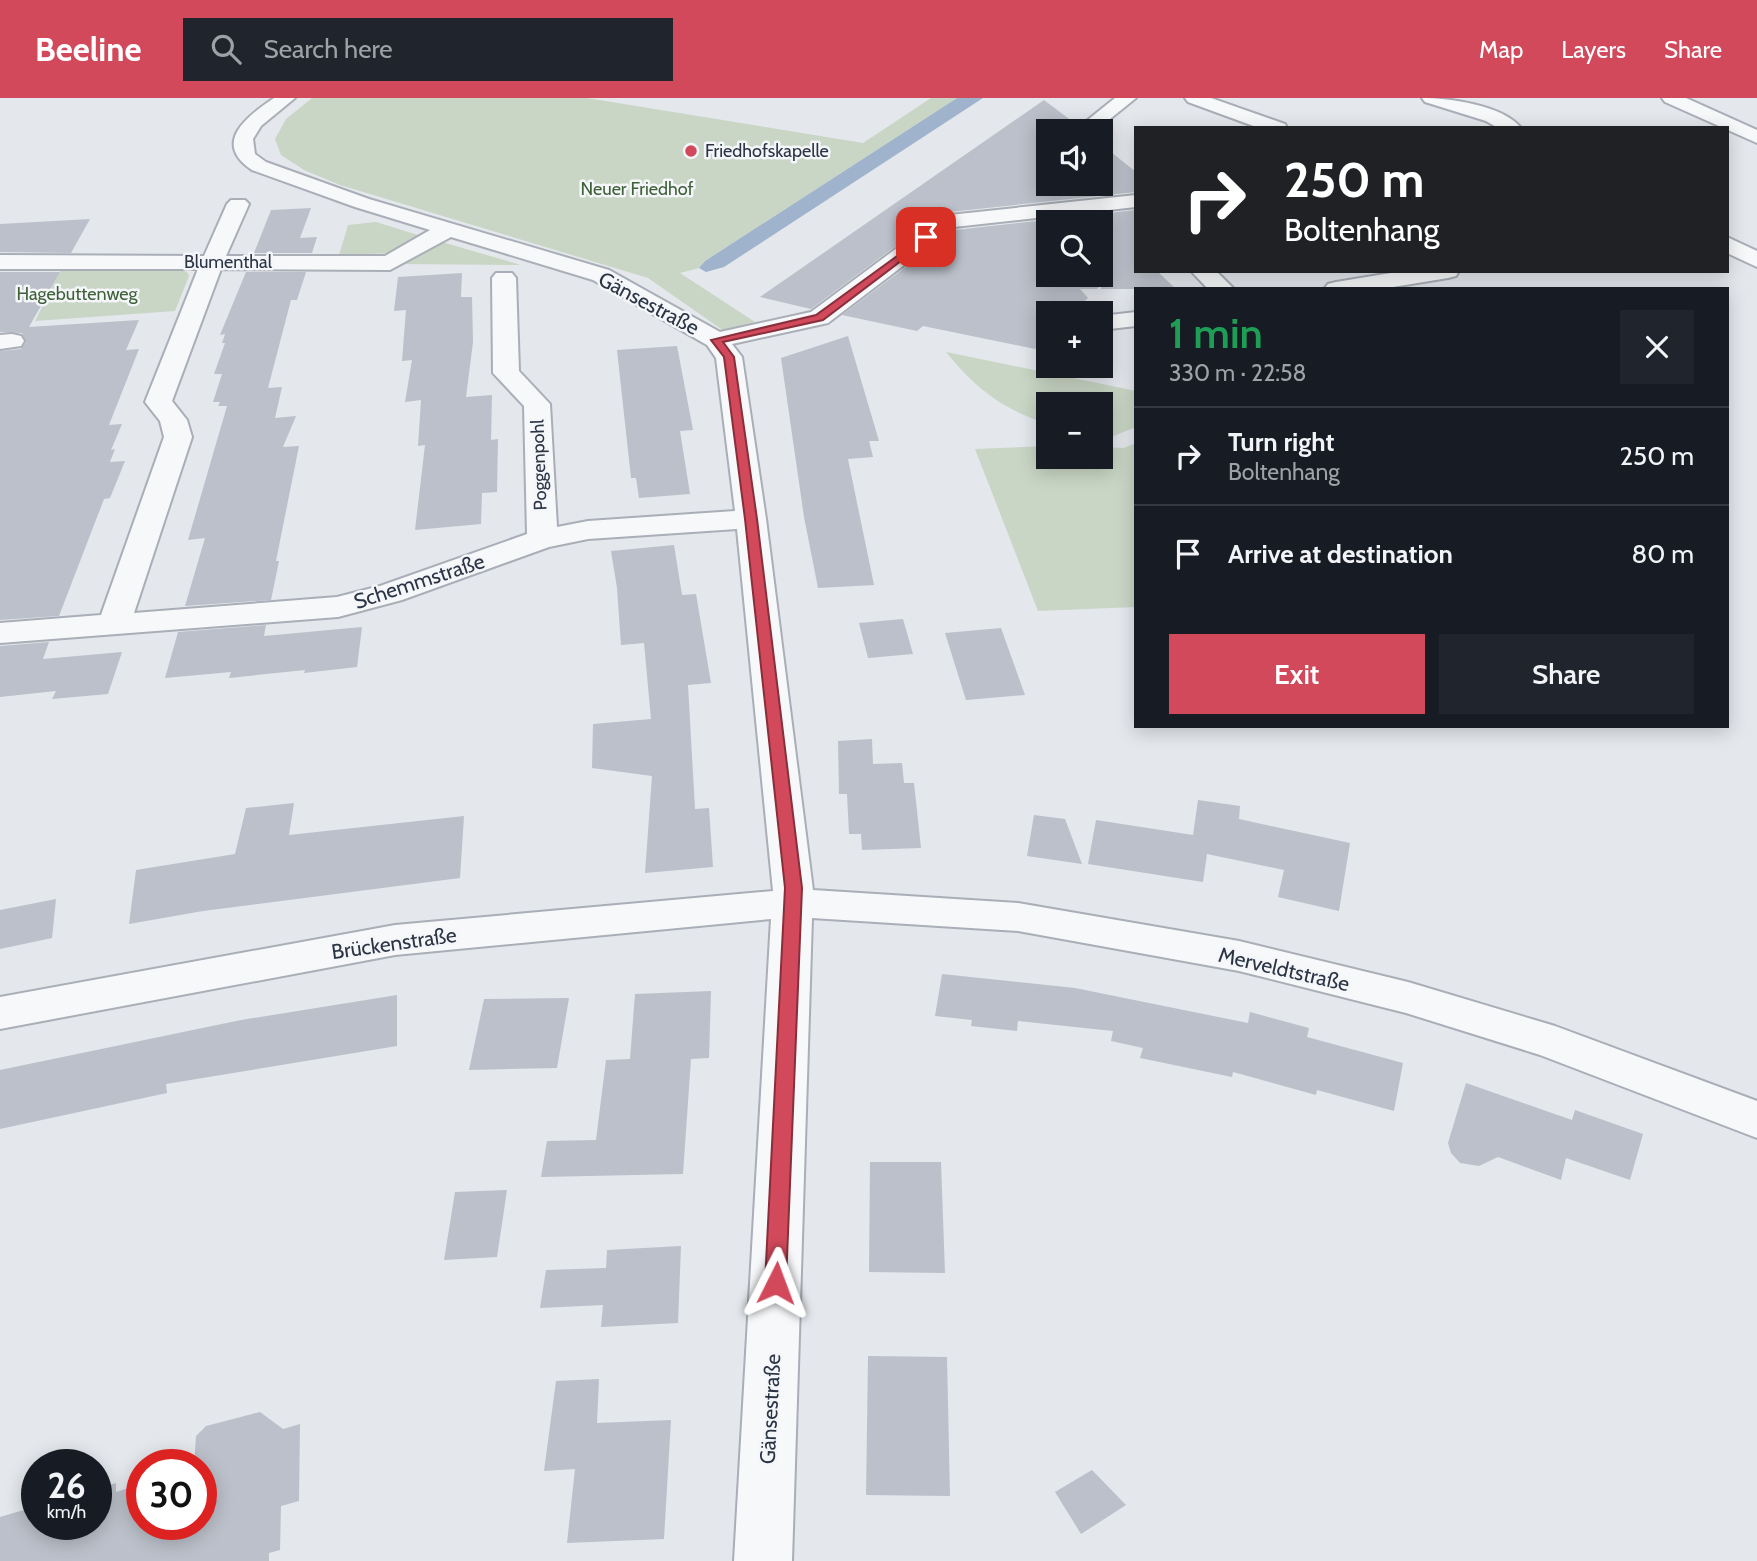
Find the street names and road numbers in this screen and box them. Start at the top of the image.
street label: Blumenthal [184,251,273,273]
street label: Gänsestraße [594,266,704,340]
street label: Poggenpohl [526,418,552,511]
street label: Schemmstraße [351,548,488,614]
street label: Brückenstraße [330,922,458,964]
street label: Merveldtstraße [1216,942,1352,996]
street label: Gänsestraße [755,1353,785,1465]

